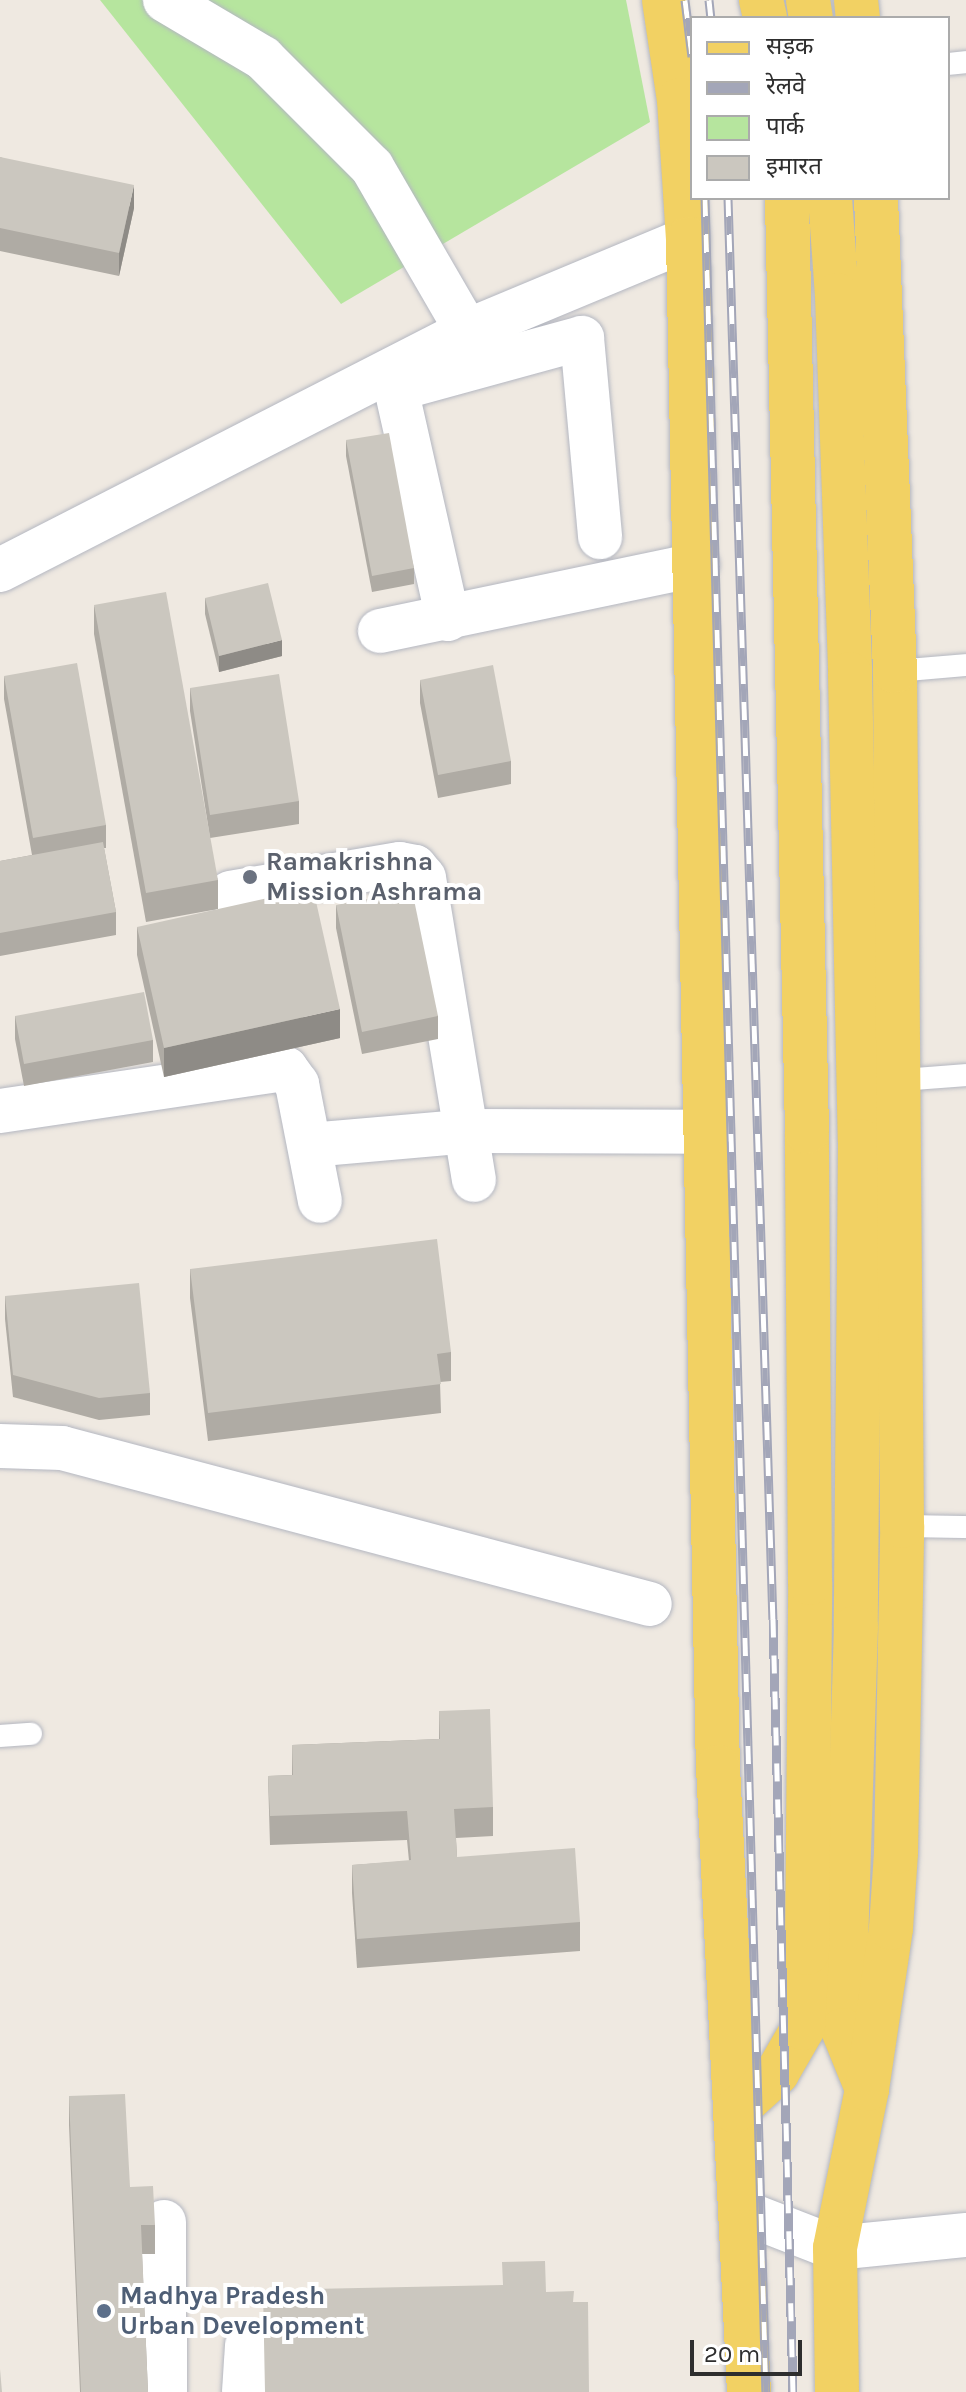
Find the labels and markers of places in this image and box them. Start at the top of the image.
place label: Ramakrishna Mission Ashrama [266,846,482,908]
marker: Ramakrishna Mission Ashrama [241,868,259,886]
place label: Madhya Pradesh Urban Development [120,2280,364,2342]
marker: Madhya Pradesh Urban Development [95,2302,113,2320]

